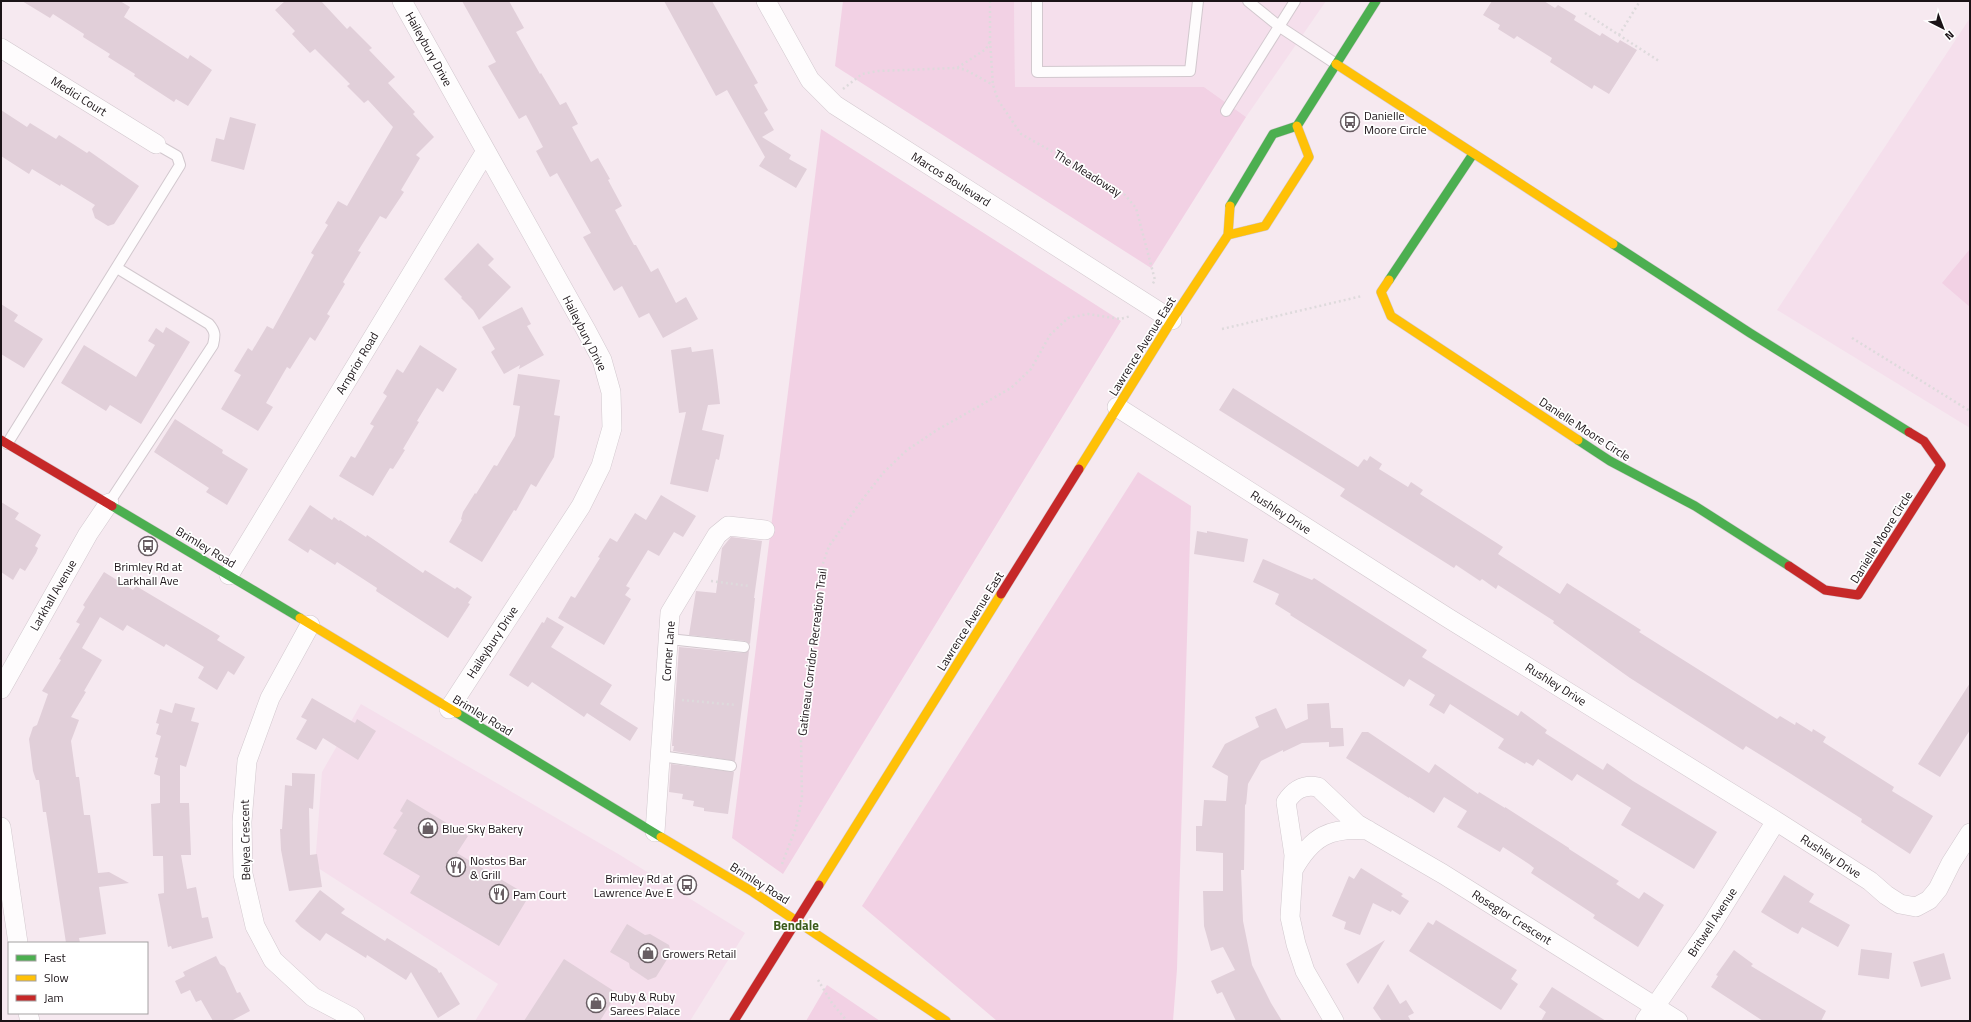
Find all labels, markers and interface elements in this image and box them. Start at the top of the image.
street label: Haileybury Drive [401,8,457,90]
north arrow [1923,8,1963,48]
text: N [1942,27,1958,44]
street label: Medici Court [47,71,111,121]
place label: Danielle Moore Circle [1364,106,1427,139]
bus stop icon: Danielle Moore Circle [1339,111,1361,133]
street label: The Meadoway [1050,145,1126,202]
street label: Marcos Boulevard [907,147,995,211]
street label: Haileybury Drive [558,292,612,374]
street label: Lawrence Avenue East [1104,292,1181,399]
street label: Arnprior Road [331,328,383,398]
street label: Danielle Moore Circle [1535,392,1635,466]
street label: Rushley Drive [1247,485,1315,539]
street label: Danielle Moore Circle [1845,487,1917,587]
street label: Brimley Road [172,522,240,572]
bus stop icon: Brimley Rd at Larkhall Ave [137,535,159,557]
street label: Larkhall Avenue [25,556,81,634]
place label: Brimley Rd at Larkhall Ave [114,557,183,590]
street label: Gatineau Corridor Recreation Trail [792,567,832,737]
street label: Lawrence Avenue East [932,567,1009,674]
street label: Haileybury Drive [461,602,523,682]
street label: Corner Lane [656,620,680,682]
street label: Rushley Drive [1522,658,1590,710]
street label: Brimley Road [449,690,517,740]
street label: Belyea Crescent [235,799,255,880]
shop icon: Blue Sky Bakery [417,817,439,839]
place label: Blue Sky Bakery [442,819,523,838]
street label: Rushley Drive [1797,829,1865,883]
place label: Nostos Bar & Grill [470,851,526,884]
restaurant icon: Nostos Bar & Grill [445,856,467,878]
street label: Brimley Road [726,857,794,909]
place label: Brimley Rd at Lawrence Ave E [594,869,674,902]
bus stop icon: Brimley Rd at Lawrence Ave E [676,874,698,896]
restaurant icon: Pam Court [488,883,510,905]
street label: Britwell Avenue [1682,884,1742,960]
place label: Pam Court [513,885,567,904]
street label: Roseglor Crescent [1468,885,1556,950]
district label: Bendale [773,915,819,935]
legend [8,942,148,1014]
shop icon: Growers Retail [637,942,659,964]
place label: Growers Retail [662,944,736,963]
text: Fast [44,948,67,967]
text: Slow [44,968,69,987]
place label: Ruby & Ruby Sarees Palace [610,987,680,1020]
text: Jam [44,988,64,1007]
shop icon: Ruby & Ruby Sarees Palace [585,992,607,1014]

